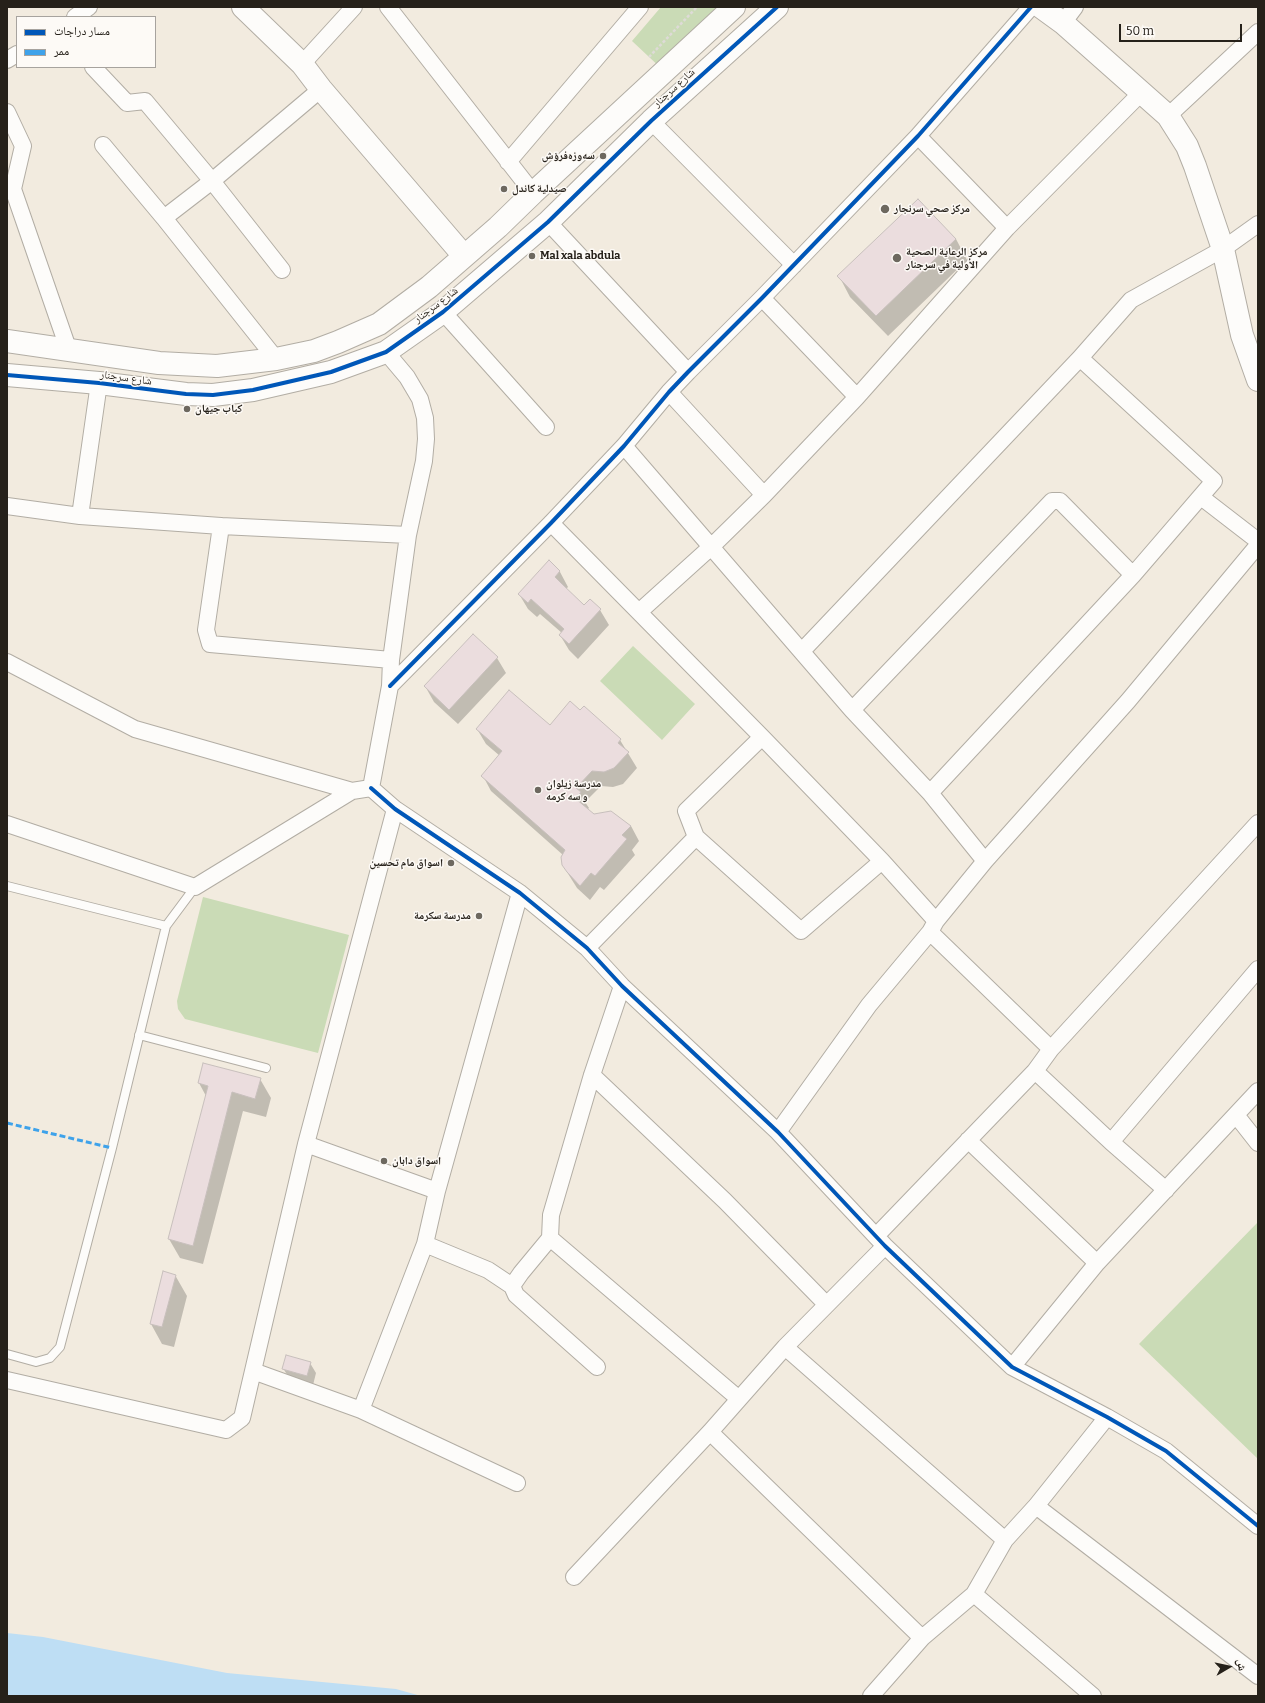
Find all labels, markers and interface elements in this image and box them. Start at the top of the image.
legend [16,16,156,68]
scale bar [1121,16,1244,42]
text: مسار دراجات [54,24,110,38]
text: 50 m [1126,24,1154,38]
text: ممر [54,44,69,58]
street label: شارع سرجنار [650,66,698,110]
place label: سەوزەفرۆش [542,149,595,163]
marker: سەوزەفرۆش [598,151,608,161]
place label: صيدلية كاندل [512,182,567,196]
marker: صيدلية كاندل [499,184,509,194]
place label: مركز صحي سرنجار [894,202,970,216]
marker: مركز صحي سرنجار [879,203,891,215]
place label: مركز الرعاية الصحية الأولية في سرجنار [906,245,987,271]
place label: Mal xala abdula [540,249,620,263]
marker: Mal xala abdula [527,251,537,261]
marker: مركز الرعاية الصحية الأولية في سرجنار [891,252,903,264]
street label: شارع سرجنار [411,284,461,326]
street label: شارع سرجنار [99,368,153,388]
place label: كباب جيهان [195,402,242,416]
marker: كباب جيهان [182,404,192,414]
place label: مدرسة زيلوان و سه كرمه [546,777,601,803]
marker: مدرسة زيلوان و سه كرمه [533,785,543,795]
place label: اسواق مام تحسين [369,856,443,870]
marker: اسواق مام تحسين [446,858,456,868]
place label: مدرسة سكرمة [414,909,471,923]
marker: مدرسة سكرمة [474,911,484,921]
place label: اسواق دابان [392,1154,441,1168]
marker: اسواق دابان [379,1156,389,1166]
north arrow [1209,1647,1249,1687]
text: ش [1234,1658,1249,1672]

